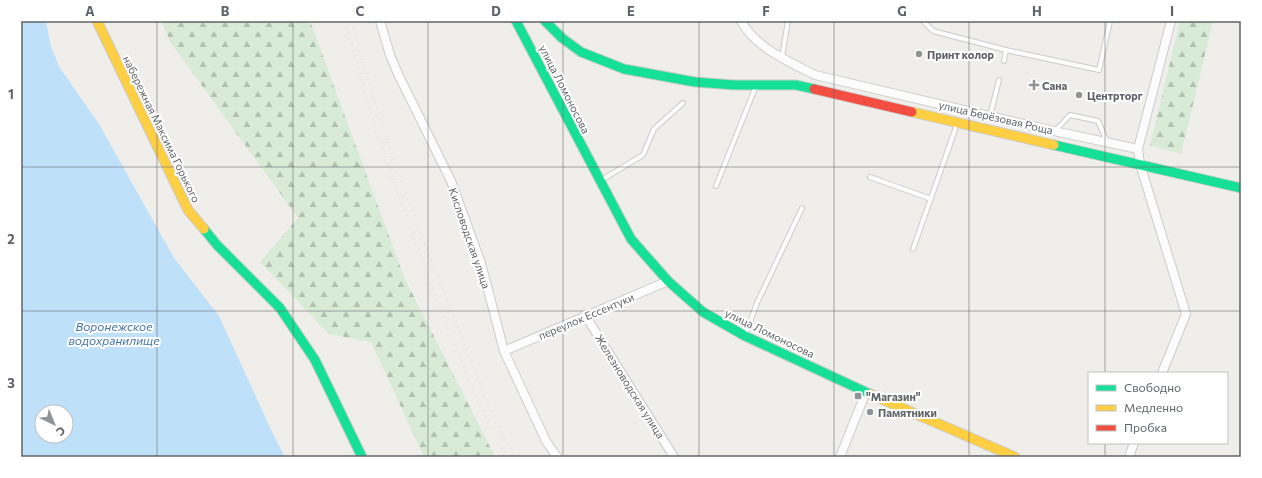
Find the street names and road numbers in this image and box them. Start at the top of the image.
street label: улица Ломоносова [537,42,593,136]
street label: набережная Максима Горького [121,53,204,205]
street label: улица Берёзовая Роща [938,98,1054,136]
street label: Кисловодская улица [447,186,493,290]
street label: переулок Ессентуки [536,290,636,342]
street label: улица Ломоносова [723,306,817,360]
street label: Железноводская улица [592,331,668,441]

